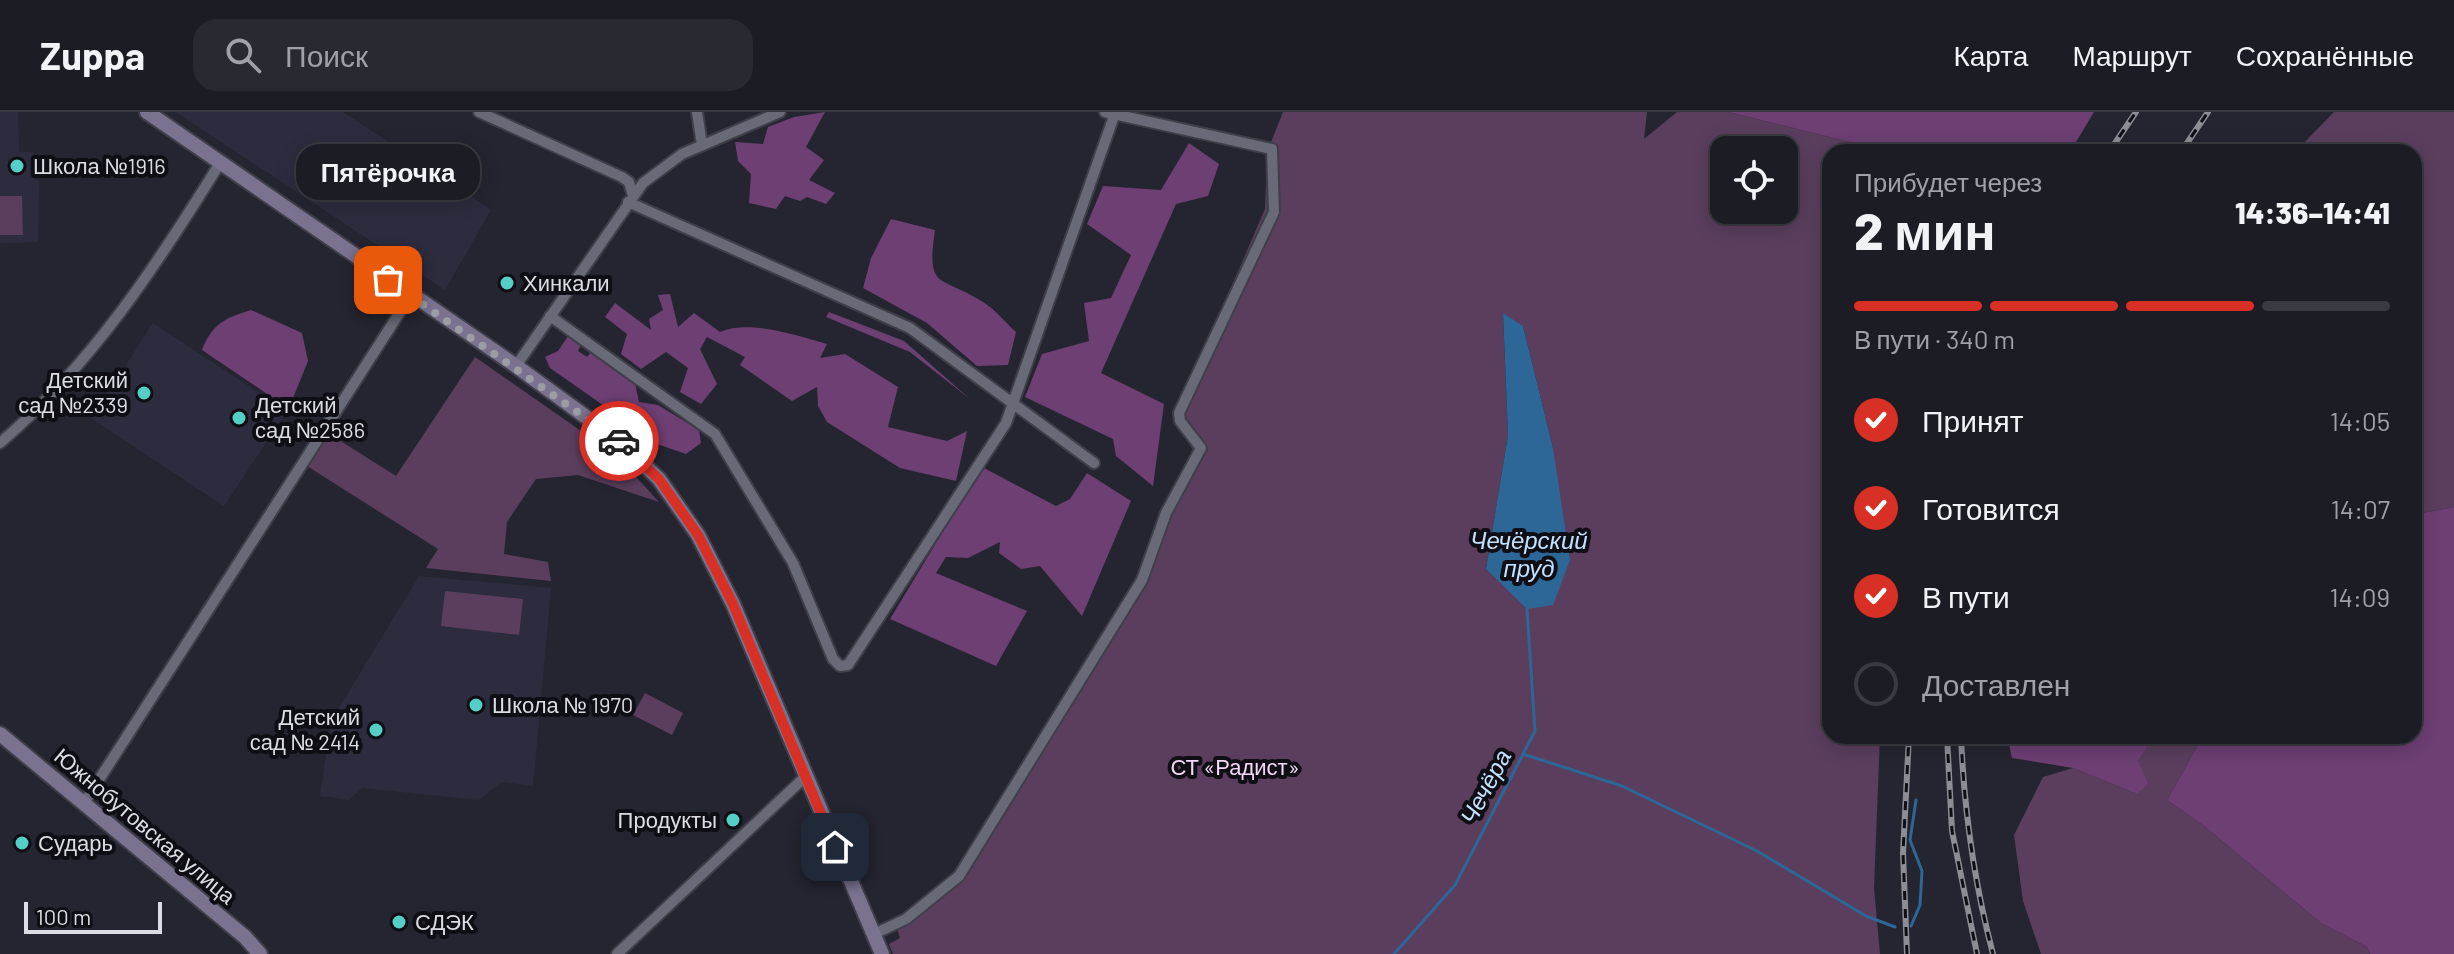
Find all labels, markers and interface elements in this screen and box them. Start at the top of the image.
search box [193,19,753,91]
text: Zuppa [40,32,145,78]
icon: search [221,33,265,77]
text: Поиск [285,37,368,73]
text: Карта [1953,38,2028,72]
text: Маршрут [2072,38,2192,72]
text: Сохранённые [2236,38,2414,72]
map controls [1710,136,1798,224]
button: locate [1710,136,1798,224]
callout: Пятёрочка [296,144,480,200]
place label: Школа №1916 [33,152,166,178]
text: Пятёрочка [321,156,455,187]
marker: Школа №1916 [8,157,26,175]
text: Прибудет через [1854,166,2042,197]
text: 14:36–14:41 [2235,194,2390,230]
text: 2 мин [1854,198,1996,260]
pin [354,246,422,314]
icon: bag [366,258,410,302]
place label: Хинкали [523,269,610,295]
marker: Хинкали [498,274,516,292]
text: В пути · 340 m [1854,323,2015,354]
place label: Детский сад №2339 [18,366,128,418]
marker: Детский сад №2339 [135,384,153,402]
place label: Детский сад №2586 [255,391,365,443]
icon: check [1854,398,1898,442]
courier [579,401,659,481]
text: Принят [1922,402,2024,438]
text: 14:05 [2330,405,2390,436]
marker: Детский сад №2586 [230,409,248,427]
icon: car [597,419,641,463]
icon: check [1854,486,1898,530]
text: Готовится [1922,490,2060,526]
text: 14:07 [2331,493,2390,524]
water label: Чечёрский пруд [1470,525,1588,582]
icon: check [1854,574,1898,618]
text: В пути [1922,578,2010,614]
text: 14:09 [2330,581,2390,612]
text: Доставлен [1922,666,2070,702]
place label: Школа № 1970 [492,691,633,717]
marker: Школа № 1970 [467,696,485,714]
place label: Детский сад № 2414 [250,703,360,755]
marker: Детский сад № 2414 [367,721,385,739]
street label: Южнобутовская улица [49,742,242,910]
water label: Чечёра [1453,744,1516,829]
park label: СТ «Радист» [1170,753,1300,780]
place label: Продукты [618,806,717,833]
marker: Продукты [724,811,742,829]
pin [801,813,869,881]
icon: home [813,825,857,869]
place label: Сударь [38,829,113,856]
marker: Сударь [13,834,31,852]
scale bar [24,898,162,934]
text: 100 m [36,903,91,929]
place label: СДЭК [415,908,474,935]
marker: СДЭК [390,913,408,931]

